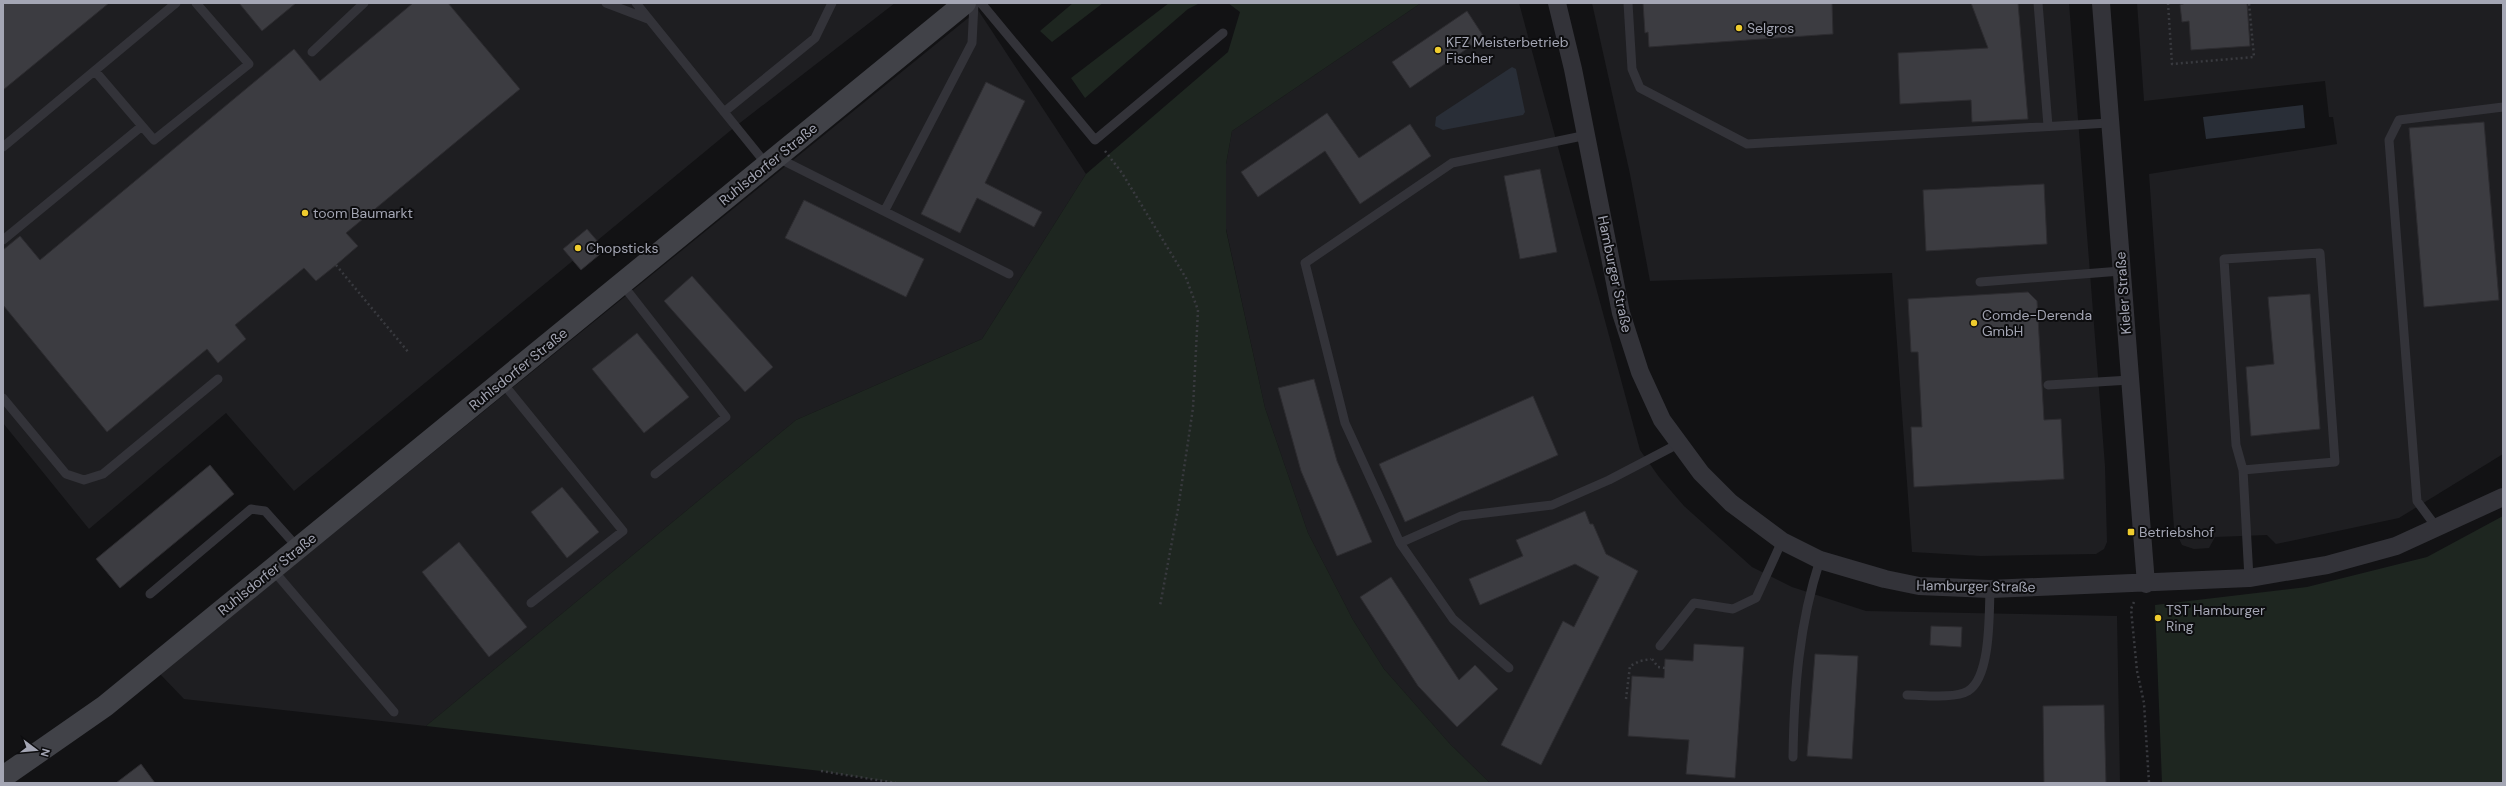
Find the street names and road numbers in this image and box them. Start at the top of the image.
street label: Ruhlsdorfer Straße [715,119,821,209]
street label: Hamburger Straße [1594,214,1636,334]
street label: Kieler Straße [2111,251,2135,335]
street label: Ruhlsdorfer Straße [465,324,571,414]
street label: Ruhlsdorfer Straße [214,529,320,619]
street label: Hamburger Straße [1916,576,2036,596]

